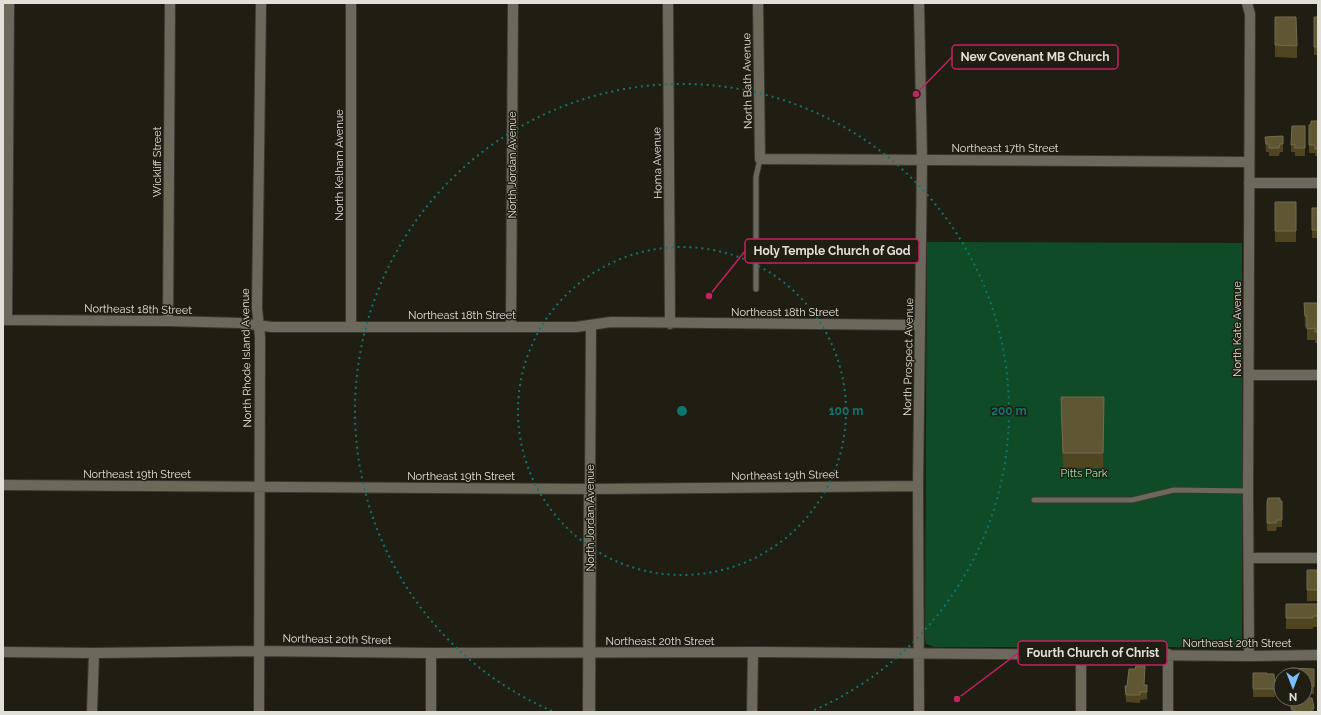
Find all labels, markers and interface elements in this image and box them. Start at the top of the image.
street label: North Bath Avenue [740,32,755,129]
callout: New Covenant MB Church [952,45,1118,69]
text: New Covenant MB Church [960,50,1110,64]
street label: North Kelham Avenue [333,109,346,221]
street label: North Jordan Avenue [506,111,519,219]
street label: Wickliff Street [151,126,164,197]
street label: Homa Avenue [650,126,665,199]
street label: Northeast 17th Street [951,142,1059,155]
callout: Holy Temple Church of God [745,239,919,263]
text: Holy Temple Church of God [754,244,911,258]
street label: North Kate Avenue [1231,281,1244,377]
street label: North Rhode Island Avenue [239,288,254,428]
street label: North Prospect Avenue [901,297,916,416]
street label: Northeast 18th Street [84,302,192,317]
street label: Northeast 18th Street [731,306,839,319]
street label: Northeast 18th Street [408,309,516,322]
centre of rings [675,404,689,418]
text: 100 m [829,404,863,418]
text: 200 m [991,404,1027,418]
street label: North Jordan Avenue [584,464,597,572]
park label: Pitts Park [1060,467,1108,480]
street label: Northeast 19th Street [83,468,191,481]
street label: Northeast 19th Street [731,468,839,483]
street label: Northeast 19th Street [407,470,515,483]
street label: Northeast 20th Street [282,632,392,647]
street label: Northeast 20th Street [605,635,715,648]
street label: Northeast 20th Street [1182,637,1292,650]
callout: Fourth Church of Christ [1018,641,1167,665]
text: Fourth Church of Christ [1027,646,1160,660]
north arrow [1273,667,1313,707]
text: N [1289,690,1297,703]

